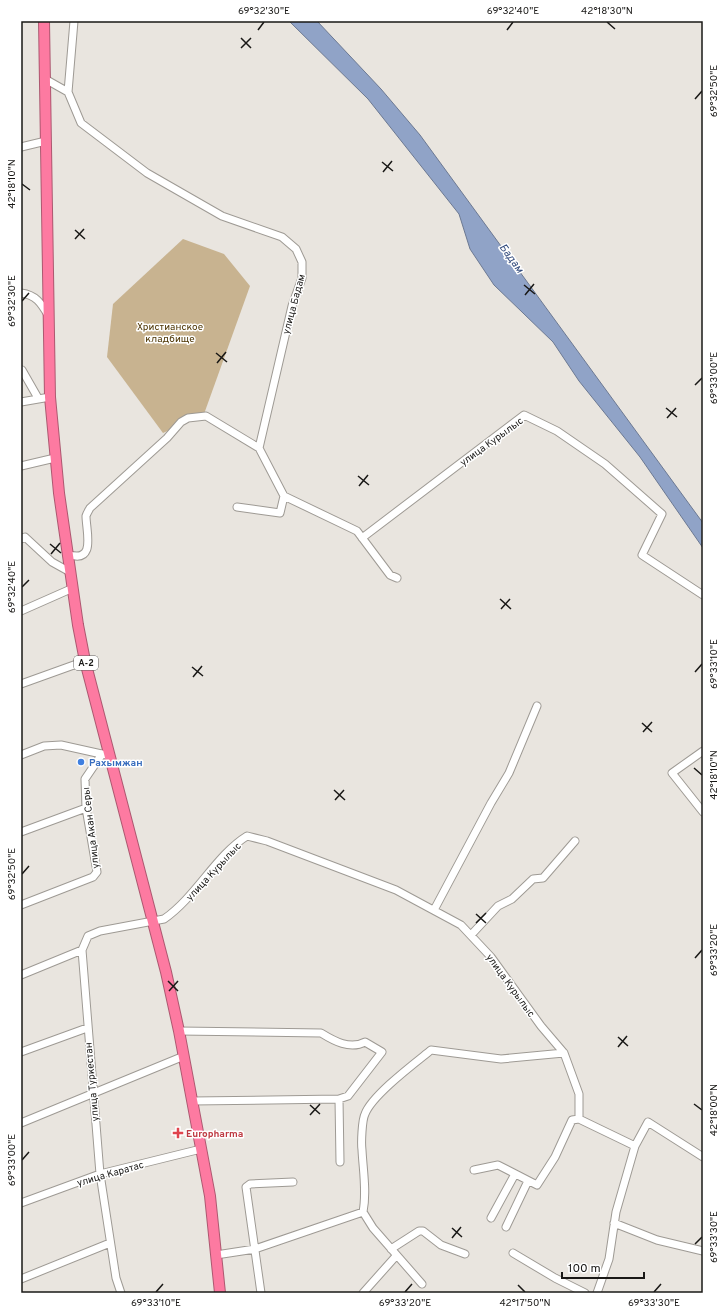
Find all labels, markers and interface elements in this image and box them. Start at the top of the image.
text: 69°32'30"E [238,5,290,18]
text: 69°32'40"E [487,5,539,18]
text: 42°18'30"N [581,5,633,18]
text: 69°32'50"E [708,65,721,117]
text: 42°18'10"N [6,159,19,209]
water label: Бадам [496,241,527,277]
street label: улица Бадам [280,273,309,336]
text: 69°32'30"E [6,275,19,327]
park label: Христианское кладбище [137,321,203,346]
text: 69°33'00"E [708,352,721,404]
street label: улица Курылыс [458,415,526,470]
text: 69°32'40"E [6,561,19,613]
text: 69°33'10"E [708,639,721,689]
road number: A-2 [74,656,98,670]
text: 42°18'10"N [708,750,721,800]
marker: Рахымжан [76,757,86,767]
place label: Рахымжан [89,757,143,770]
street label: улица Акан Серы [80,786,103,869]
street label: улица Курылыс [184,840,245,904]
text: 69°32'50"E [6,848,19,900]
text: 69°33'20"E [708,924,721,976]
street label: улица Курылыс [482,952,537,1020]
street label: улица Туркестан [83,1042,102,1122]
text: 42°18'00"N [708,1084,721,1136]
marker: Europharma [173,1128,183,1138]
place label: Europharma [186,1128,243,1141]
text: 69°33'00"E [6,1134,19,1186]
street label: улица Каратас [75,1159,145,1190]
text: 69°33'30"E [708,1211,721,1263]
scale bar [562,1254,644,1280]
text: 100 m [568,1261,601,1277]
text: 69°33'10"E [131,1297,181,1310]
text: 69°33'20"E [379,1297,431,1310]
text: 42°17'50"N [499,1297,551,1310]
text: 69°33'30"E [628,1297,680,1310]

